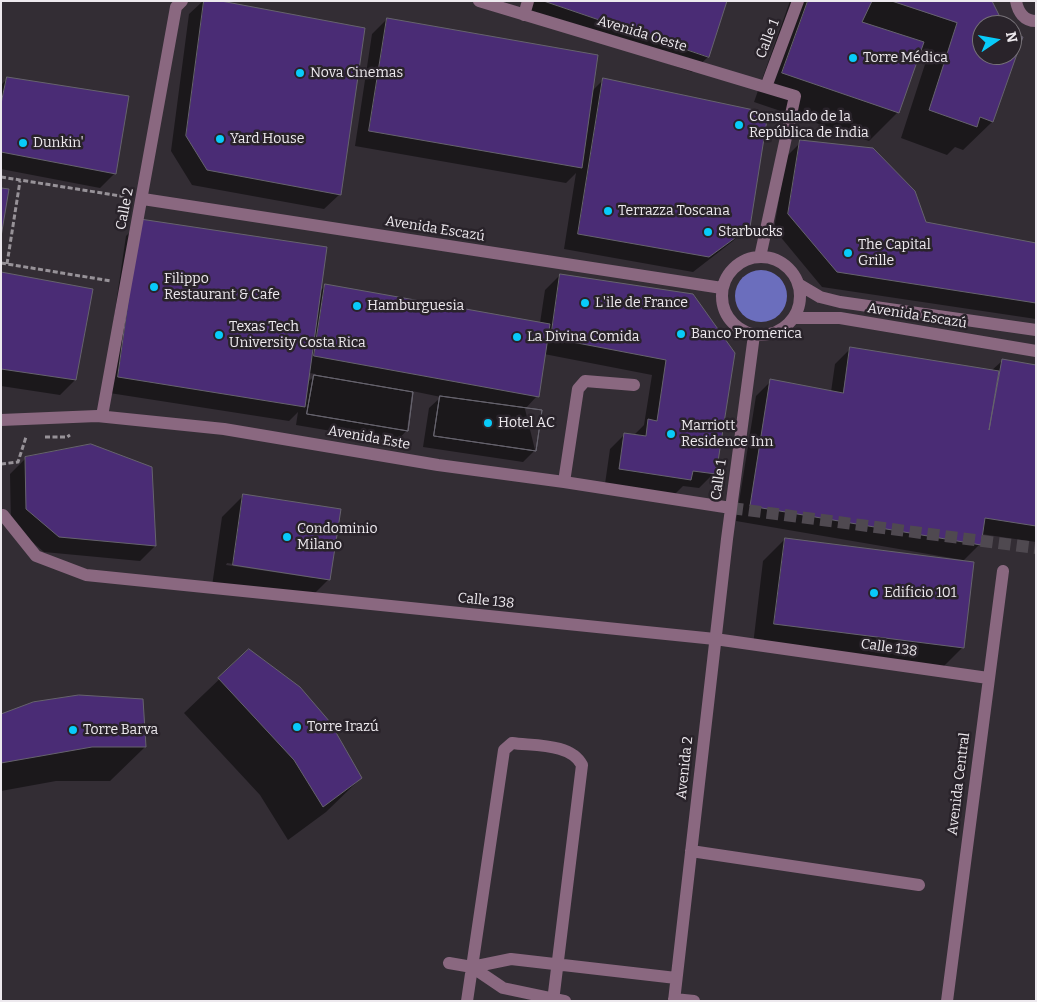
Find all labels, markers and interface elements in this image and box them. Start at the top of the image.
street label: Avenida Oeste [595,12,689,56]
north arrow [972,15,1022,65]
street label: Calle 1 [753,17,783,61]
text: N [1002,30,1021,44]
place label: Torre Médica [863,50,948,66]
marker: Torre Médica [847,52,859,64]
place label: Nova Cinemas [310,65,403,81]
marker: Nova Cinemas [294,67,306,79]
place label: Consulado de la República de India [749,109,869,142]
marker: Consulado de la República de India [733,119,745,131]
place label: Yard House [230,131,304,147]
marker: Yard House [214,133,226,145]
place label: Dunkin' [33,135,84,151]
marker: Dunkin' [17,137,29,149]
street label: Calle 2 [113,187,137,231]
place label: Terrazza Toscana [618,203,730,219]
marker: Terrazza Toscana [602,205,614,217]
street label: Avenida Escazú [384,213,486,245]
place label: Starbucks [718,224,783,240]
marker: Starbucks [702,226,714,238]
place label: The Capital Grille [858,237,931,270]
marker: The Capital Grille [842,247,854,259]
place label: Filippo Restaurant & Cafe [164,271,280,304]
marker: Filippo Restaurant & Cafe [148,281,160,293]
place label: L'ile de France [595,295,688,311]
marker: L'ile de France [579,297,591,309]
place label: Hamburguesia [367,298,464,314]
marker: Hamburguesia [351,300,363,312]
street label: Avenida Escazú [866,300,968,332]
place label: Texas Tech University Costa Rica [229,319,366,352]
place label: Banco Promerica [691,326,802,342]
marker: Banco Promerica [675,328,687,340]
marker: Texas Tech University Costa Rica [213,329,225,341]
place label: La Divina Comida [527,329,640,345]
marker: La Divina Comida [511,331,523,343]
place label: Hotel AC [498,415,555,431]
marker: Hotel AC [482,417,494,429]
place label: Marriott Residence Inn [681,418,773,451]
street label: Avenida Este [327,422,411,454]
marker: Marriott Residence Inn [665,428,677,440]
street label: Calle 1 [708,459,730,501]
place label: Condominio Milano [297,521,378,554]
marker: Condominio Milano [281,531,293,543]
place label: Edificio 101 [884,585,956,601]
marker: Edificio 101 [868,587,880,599]
street label: Calle 138 [457,590,515,612]
street label: Calle 138 [860,636,918,660]
place label: Torre Irazú [307,719,379,735]
marker: Torre Irazú [291,721,303,733]
place label: Torre Barva [83,722,158,738]
marker: Torre Barva [67,724,79,736]
street label: Avenida Central [944,732,974,836]
street label: Avenida 2 [673,736,697,800]

